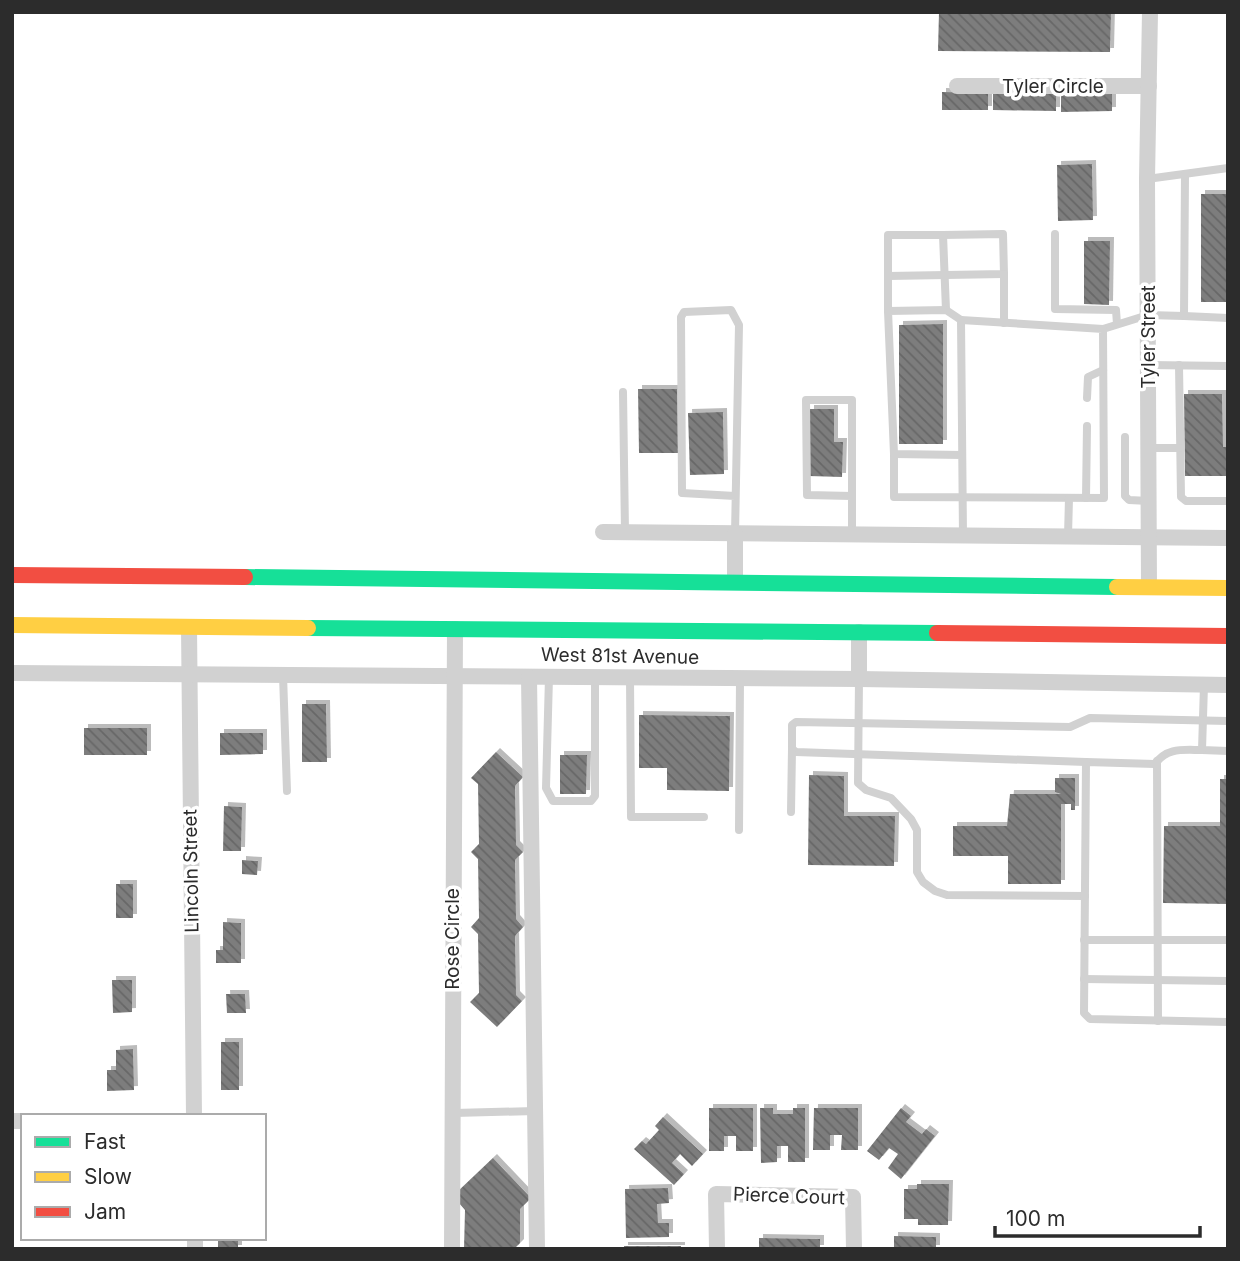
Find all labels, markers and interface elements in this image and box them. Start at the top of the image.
street label: Tyler Circle [1002,75,1104,98]
street label: Tyler Street [1137,285,1160,389]
street label: West 81st Avenue [541,643,699,669]
street label: Lincoln Street [178,809,204,933]
street label: Rose Circle [441,888,464,990]
legend [21,1114,266,1240]
text: Fast [84,1129,126,1154]
text: Slow [84,1164,132,1189]
street label: Pierce Court [733,1183,845,1209]
scale bar [995,1194,1200,1238]
text: Jam [84,1199,126,1224]
text: 100 m [1006,1206,1065,1231]

